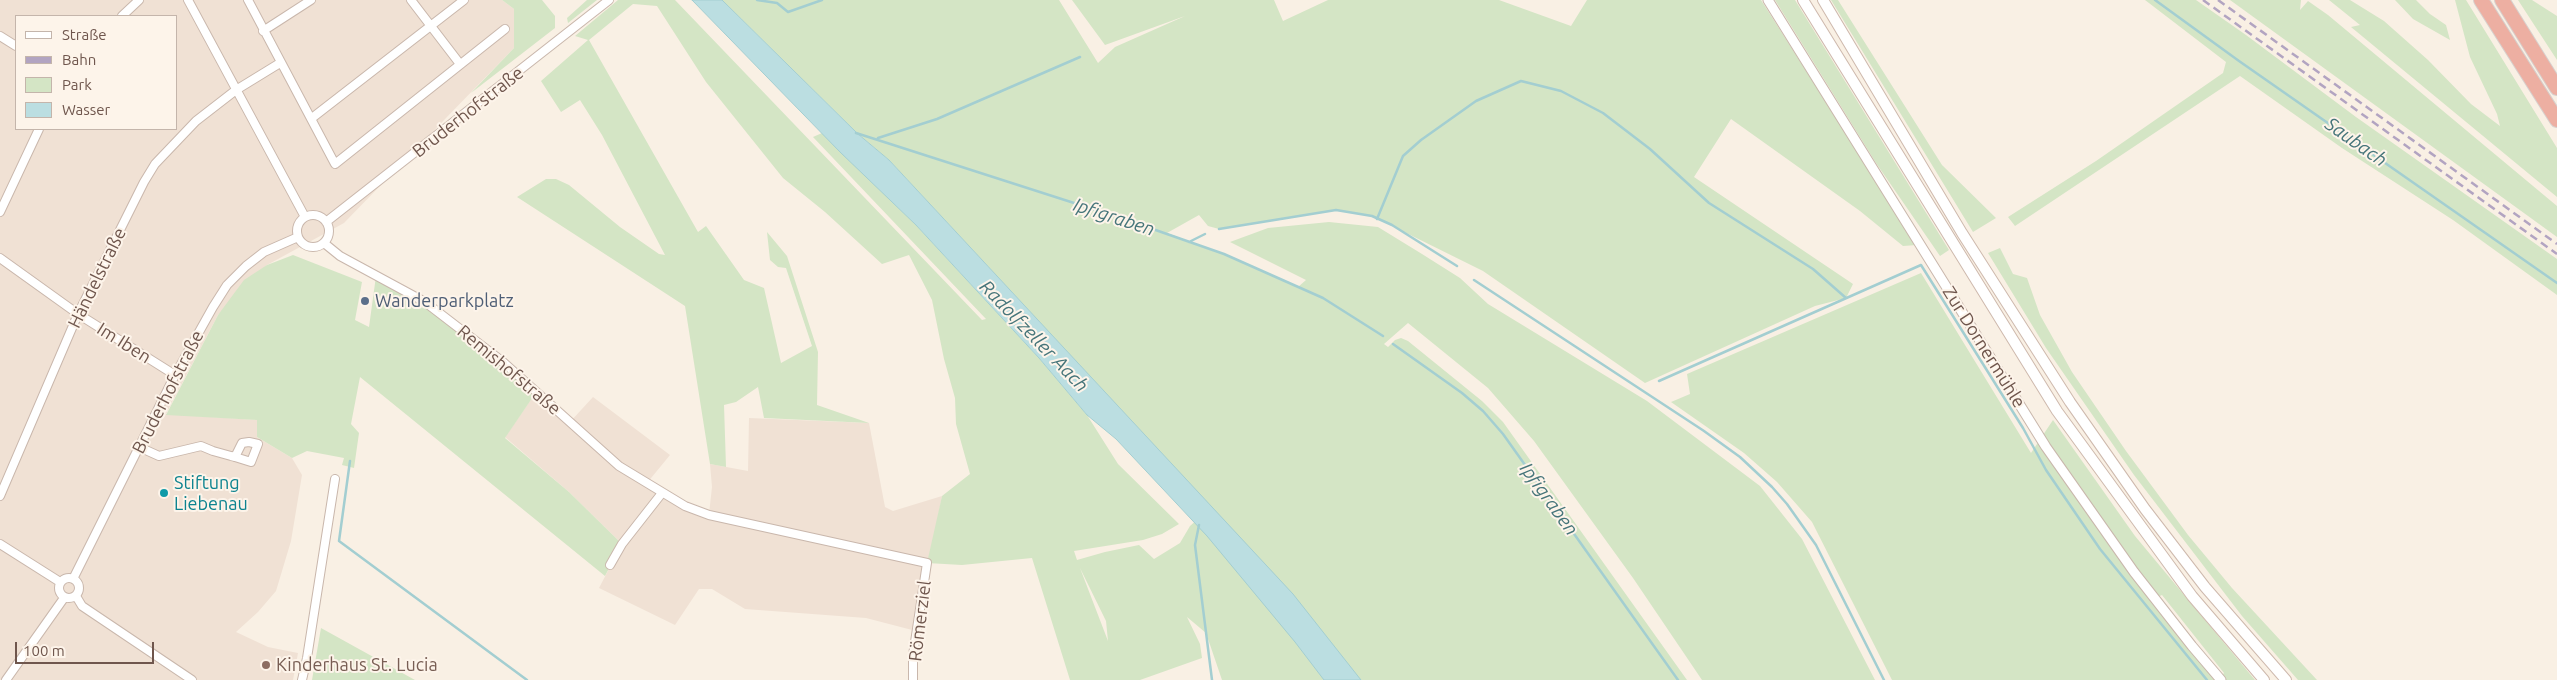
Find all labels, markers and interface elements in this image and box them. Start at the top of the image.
legend [15,15,178,130]
text: Straße [62,26,106,43]
text: Bahn [62,51,96,68]
street label: Bruderhofstraße [408,62,528,162]
text: Park [62,76,92,93]
text: Wasser [62,101,110,118]
water label: Saubach [2321,113,2391,171]
water label: Ipfigraben [1070,193,1158,241]
street label: Händelstraße [63,224,131,332]
water label: Radolfzeller Aach [975,275,1093,397]
street label: Zur Dornermühle [1938,282,2030,412]
place label: Wanderparkplatz [375,290,514,312]
marker: Wanderparkplatz [359,295,371,307]
street label: Im Iben [93,318,155,368]
street label: Remishofstraße [453,321,565,419]
street label: Bruderhofstraße [128,327,208,457]
water label: Ipfigraben [1515,458,1583,540]
place label: Stiftung Liebenau [174,472,248,514]
marker: Stiftung Liebenau [158,487,170,499]
street label: Römerziel [904,579,936,663]
scale bar [18,632,156,664]
text: 100 m [23,642,65,659]
place label: Kinderhaus St. Lucia [276,654,438,676]
marker: Kinderhaus St. Lucia [260,659,272,671]

